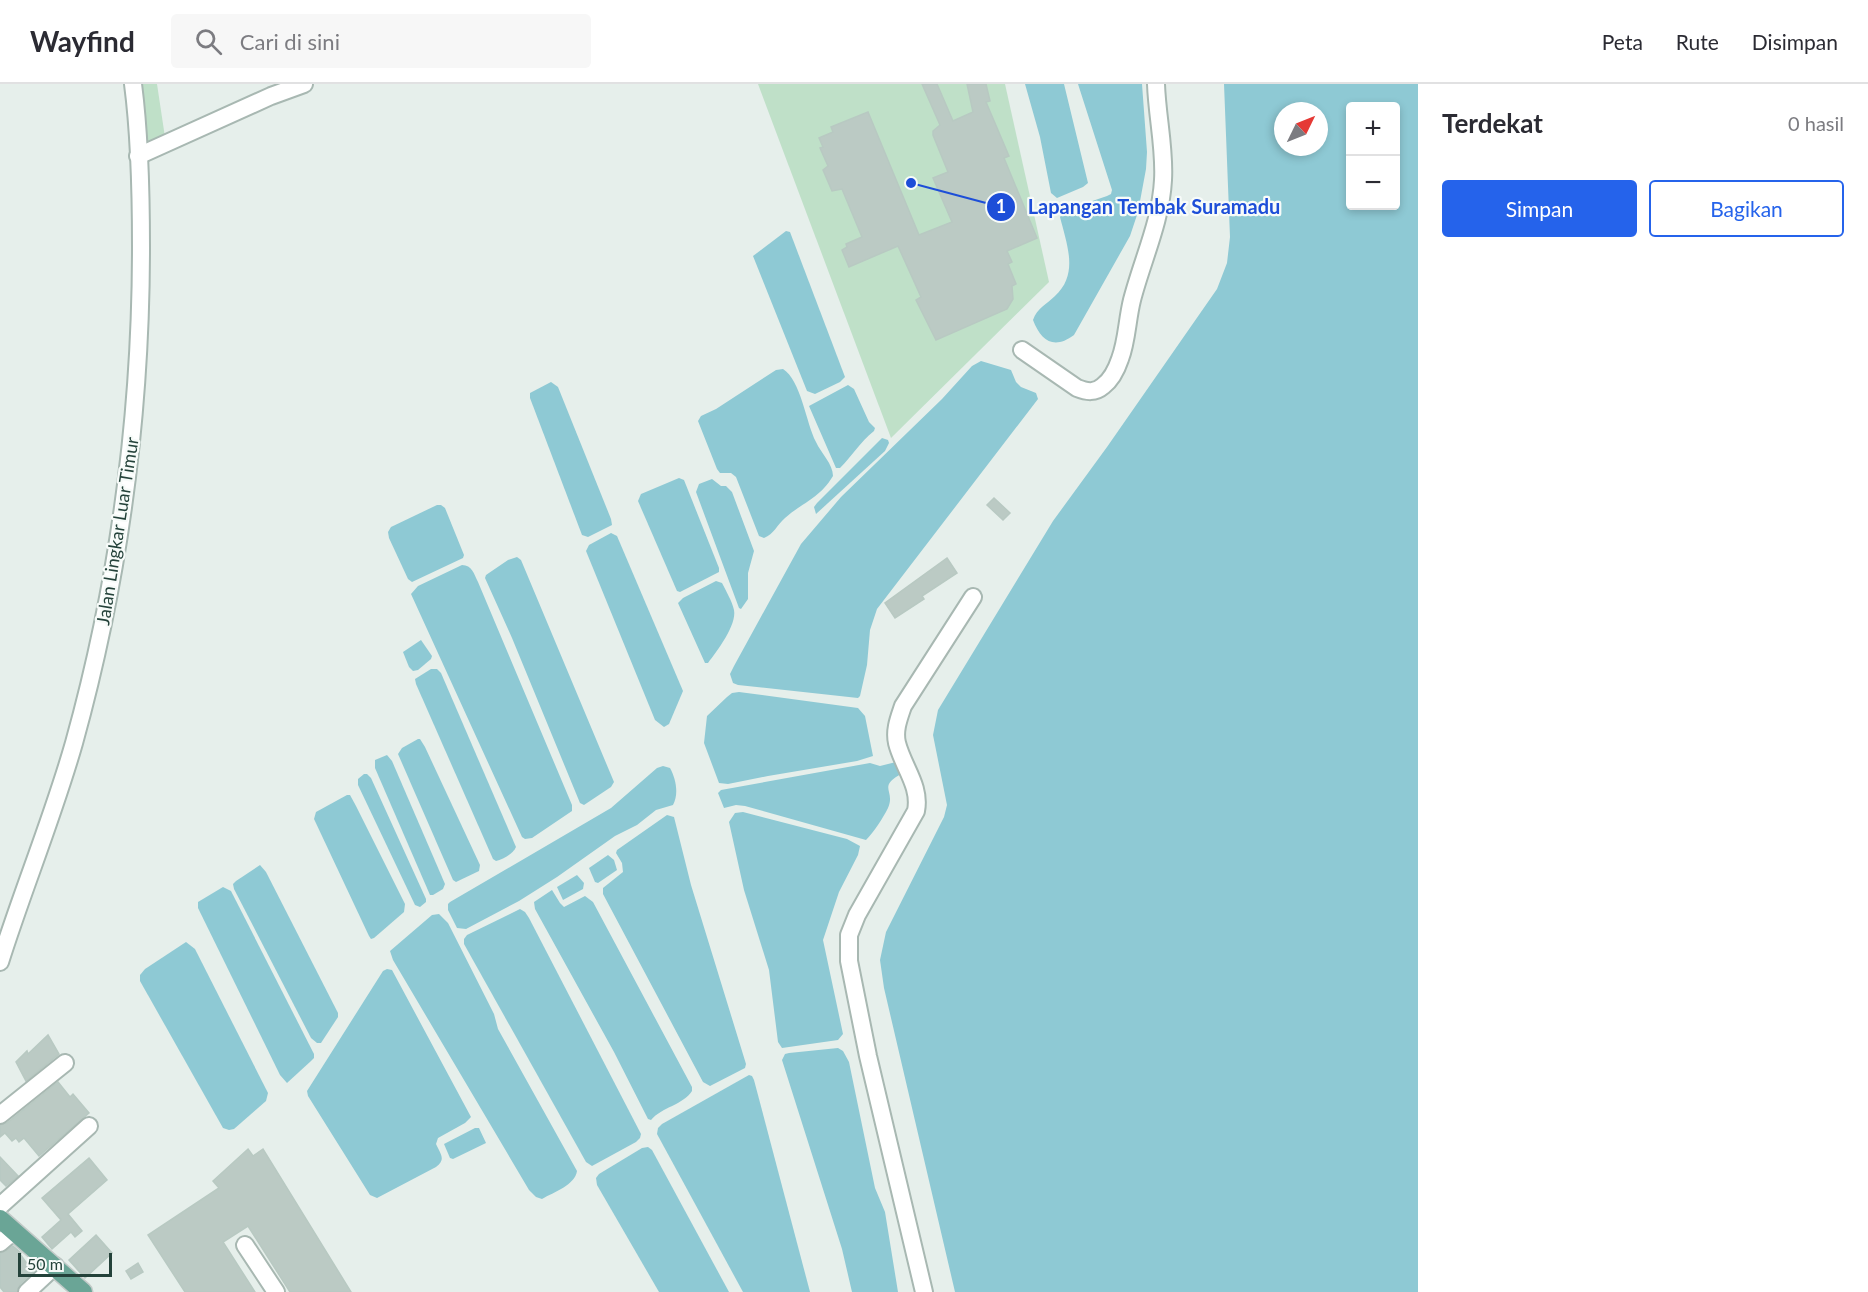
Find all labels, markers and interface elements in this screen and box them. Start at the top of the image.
search box [171,14,591,68]
text: Wayfind [30,24,135,58]
icon: search [192,25,225,58]
text: Cari di sini [240,28,340,55]
text: Peta [1602,29,1643,54]
text: Rute [1676,29,1719,54]
text: Disimpan [1752,29,1838,54]
north arrow [1274,102,1328,156]
map controls [1346,102,1400,210]
button: + [1346,102,1400,156]
text: Terdekat [1442,107,1543,139]
text: 0 hasil [1788,111,1844,135]
button: − [1346,156,1400,210]
button: Simpan [1442,180,1637,237]
button: Bagikan [1649,180,1844,237]
callout: Lapangan Tembak Suramadu [986,188,1293,226]
text: Lapangan Tembak Suramadu [1028,194,1280,218]
text: 1 [996,195,1006,217]
street label: Jalan Lingkar Luar Timur [91,435,143,627]
scale bar [18,1250,112,1278]
text: 50 m [27,1254,63,1273]

